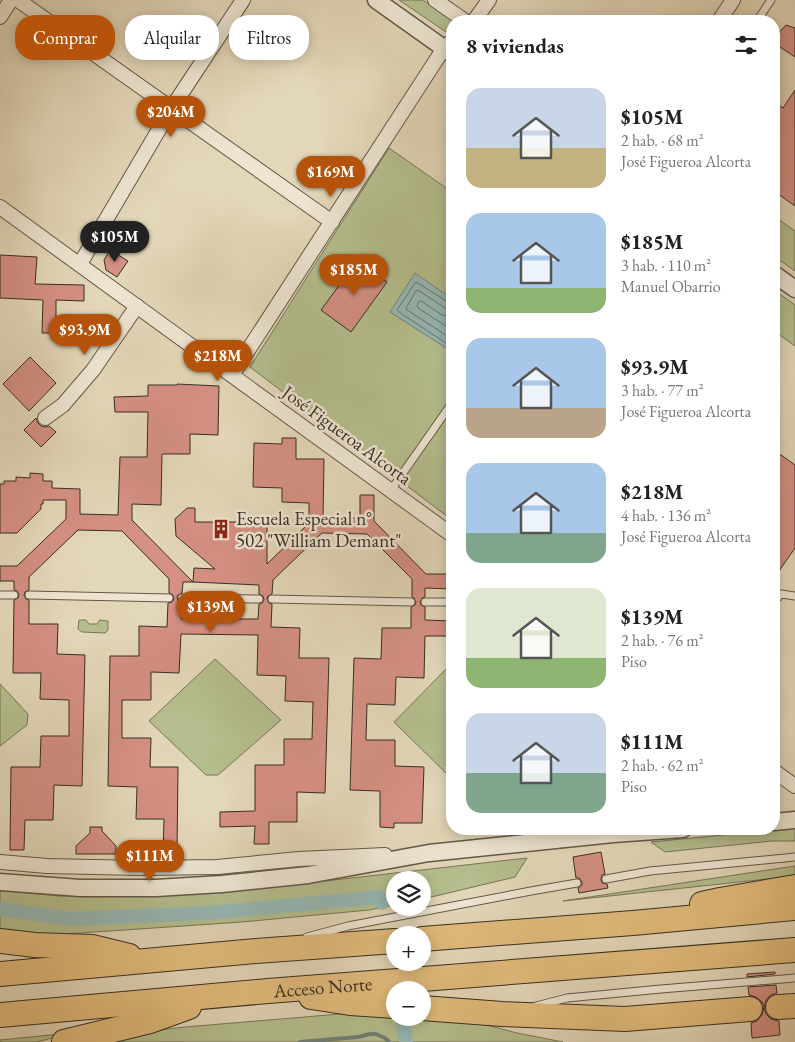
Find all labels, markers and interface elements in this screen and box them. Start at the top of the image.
chip: Comprar [15,15,115,60]
chip: Alquilar [125,15,219,60]
chip: Filtros [229,15,309,60]
icon: filters [732,31,760,59]
text: 8 viviendas [466,32,564,59]
pin: $204M [136,96,206,138]
text: $204M [147,101,195,122]
text: $105M [621,103,683,130]
icon: home [506,108,566,168]
text: 2 hab. · 68 m² [621,130,703,151]
text: José Figueroa Alcorta [621,151,751,172]
pin: $169M [296,156,366,198]
text: $169M [307,161,355,182]
pin: $105M [80,220,150,263]
text: $105M [91,226,139,247]
text: $185M [621,228,683,255]
icon: home [506,233,566,293]
pin: $185M [319,254,389,296]
text: 3 hab. · 110 m² [621,255,711,276]
text: $185M [330,259,378,280]
text: Manuel Obarrio [621,276,721,297]
pin: $93.9M [44,314,126,356]
text: $93.9M [59,319,111,340]
pin: $218M [183,340,253,382]
text: $218M [194,345,242,366]
text: $93.9M [621,353,688,380]
icon: home [506,358,566,418]
street label: José Figueroa Alcorta [276,378,417,491]
text: 3 hab. · 77 m² [621,380,703,401]
text: José Figueroa Alcorta [621,401,751,422]
text: $218M [621,478,683,505]
icon: home [506,483,566,543]
text: 4 hab. · 136 m² [621,505,711,526]
place label: Escuela Especial n° 502 "William Demant" [236,506,401,553]
building icon: Escuela Especial n° 502 "William Demant" [210,518,232,540]
text: José Figueroa Alcorta [621,526,751,547]
pin: $139M [176,590,246,633]
text: $139M [187,596,235,617]
text: $139M [621,603,683,630]
icon: home [506,608,566,668]
text: 2 hab. · 76 m² [621,630,703,651]
text: Piso [621,651,647,672]
text: $111M [621,728,683,755]
icon: home [506,733,566,793]
text: 2 hab. · 62 m² [621,755,703,776]
text: Piso [621,776,647,797]
pin: $111M [115,840,185,882]
text: $111M [126,845,174,866]
map controls [386,871,431,1026]
button: layers [386,871,431,916]
button: + [386,926,431,971]
street label: Acceso Norte [272,970,373,1003]
button: − [386,981,431,1026]

